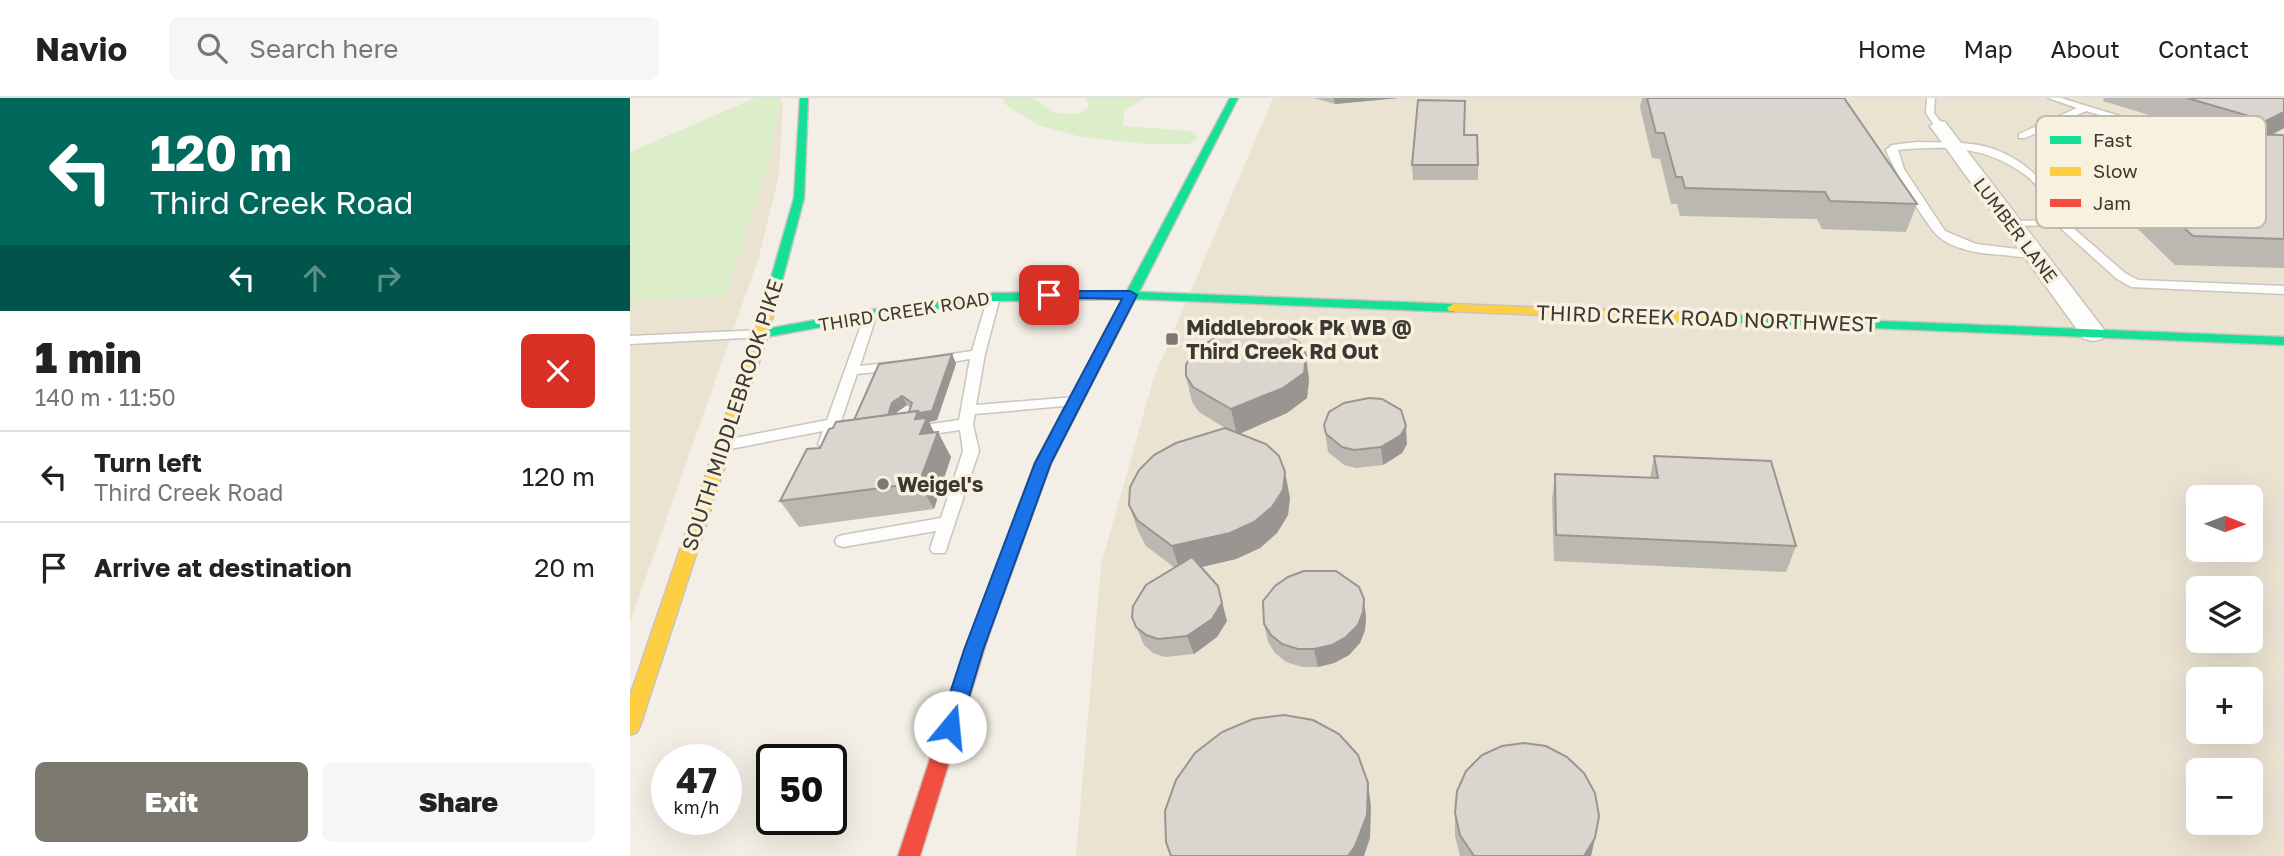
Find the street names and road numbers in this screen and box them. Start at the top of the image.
street label: LUMBER LANE [1969,173,2063,287]
street label: SOUTH MIDDLEBROOK PIKE [676,276,788,554]
street label: THIRD CREEK ROAD [817,287,991,335]
street label: THIRD CREEK ROAD NORTHWEST [1536,299,1878,337]

